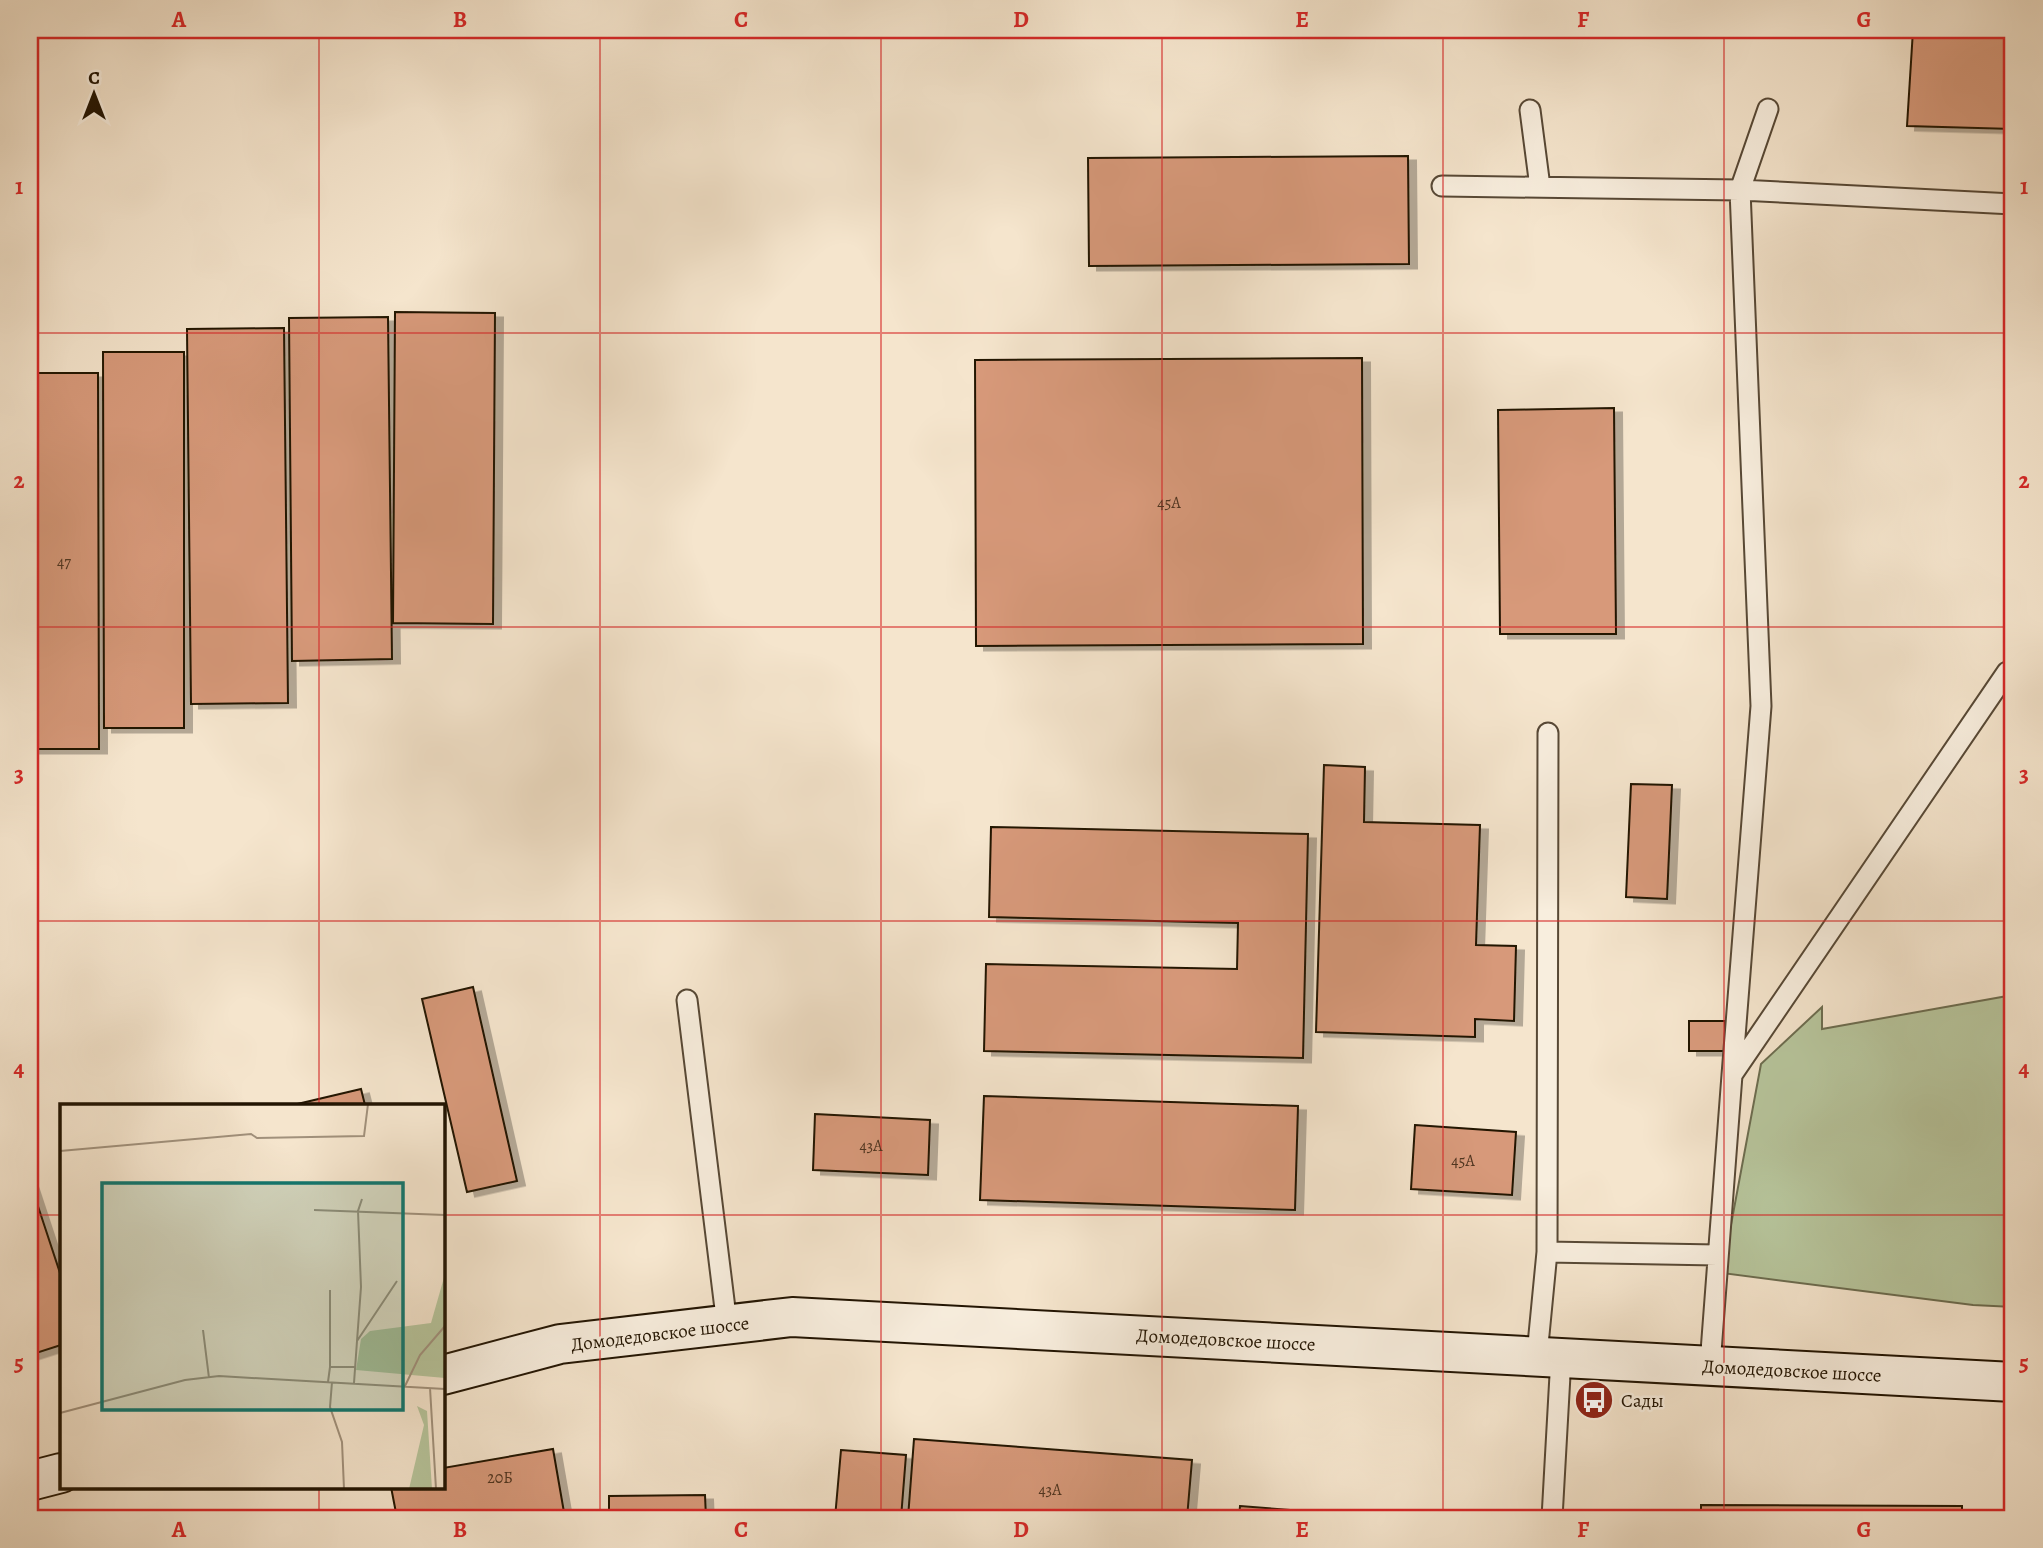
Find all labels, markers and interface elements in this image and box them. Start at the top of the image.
text: A [171,4,187,35]
text: B [453,4,467,35]
text: C [734,4,748,35]
text: D [1013,4,1029,35]
text: E [1295,4,1309,35]
text: F [1577,4,1590,35]
text: G [1856,4,1872,35]
north arrow [60,60,130,130]
text: С [88,65,100,91]
text: 1 [15,171,23,202]
text: 1 [2020,171,2028,202]
text: 2 [13,465,25,496]
text: 2 [2018,465,2030,496]
house number: 45А [1157,492,1181,514]
house number: 47 [57,551,71,573]
text: 3 [14,759,24,790]
text: 3 [2019,759,2029,790]
text: 4 [14,1053,25,1084]
text: 4 [2019,1053,2030,1084]
inset map [60,1104,444,1488]
house number: 43А [859,1135,883,1157]
house number: 45А [1451,1150,1475,1172]
street label: Домодедовское шоссе [569,1310,751,1358]
street label: Домодедовское шоссе [1136,1322,1316,1358]
text: 5 [14,1347,24,1378]
text: 5 [2019,1347,2029,1378]
street label: Домодедовское шоссе [1702,1353,1882,1389]
bus stop icon: Сады [1573,1379,1615,1421]
place label: Сады [1621,1388,1664,1414]
house number: 20Б [487,1467,513,1489]
house number: 43А [1038,1479,1062,1501]
text: A [171,1514,187,1545]
text: B [453,1514,467,1545]
text: C [734,1514,748,1545]
text: D [1013,1514,1029,1545]
text: E [1295,1514,1309,1545]
text: F [1577,1514,1590,1545]
text: G [1856,1514,1872,1545]

